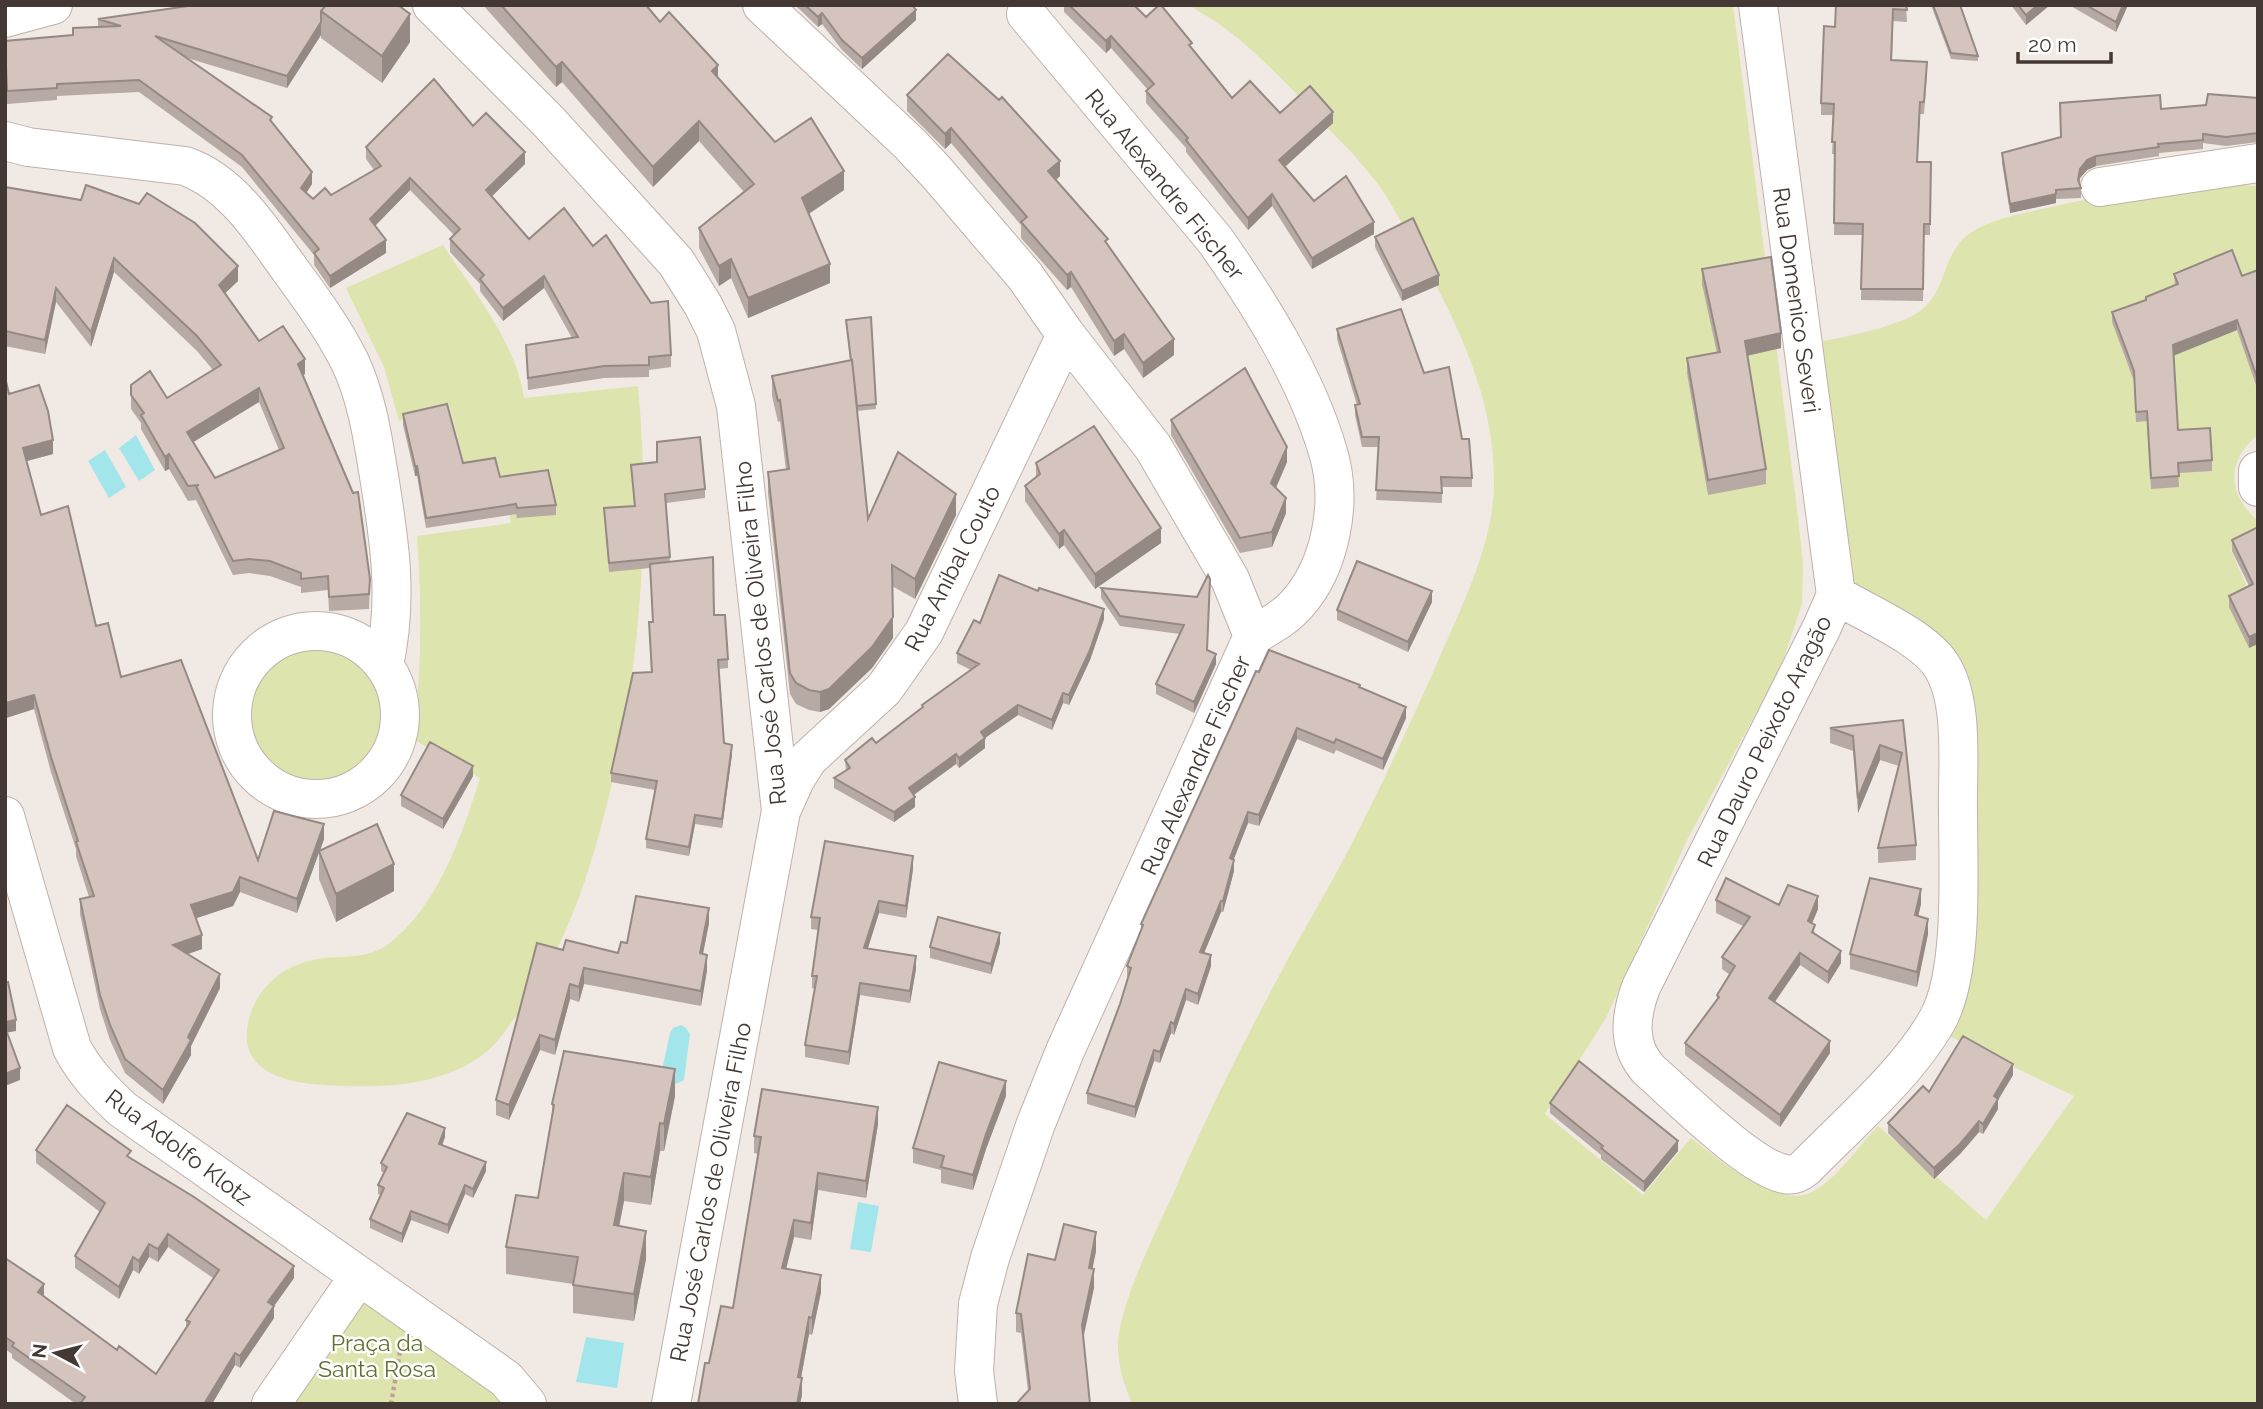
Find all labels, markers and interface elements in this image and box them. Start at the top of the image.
scale bar [2018,21,2111,65]
text: 20 m [2028,32,2076,57]
street label: Rua Alexandre Fischer [1080,83,1250,285]
street label: Rua Domenico Severi [1768,185,1826,415]
street label: Rua José Carlos de Oliveira Filho [729,460,791,806]
street label: Rua Aníbal Couto [899,481,1005,655]
street label: Rua Dauro Peixoto Aragão [1691,611,1837,871]
street label: Rua Alexandre Fischer [1134,651,1256,879]
street label: Rua José Carlos de Oliveira Filho [664,1020,756,1364]
street label: Rua Adolfo Klotz [101,1083,257,1211]
north arrow [21,1318,91,1388]
park label: Praça da Santa Rosa [318,1329,436,1382]
text: N [27,1342,51,1359]

